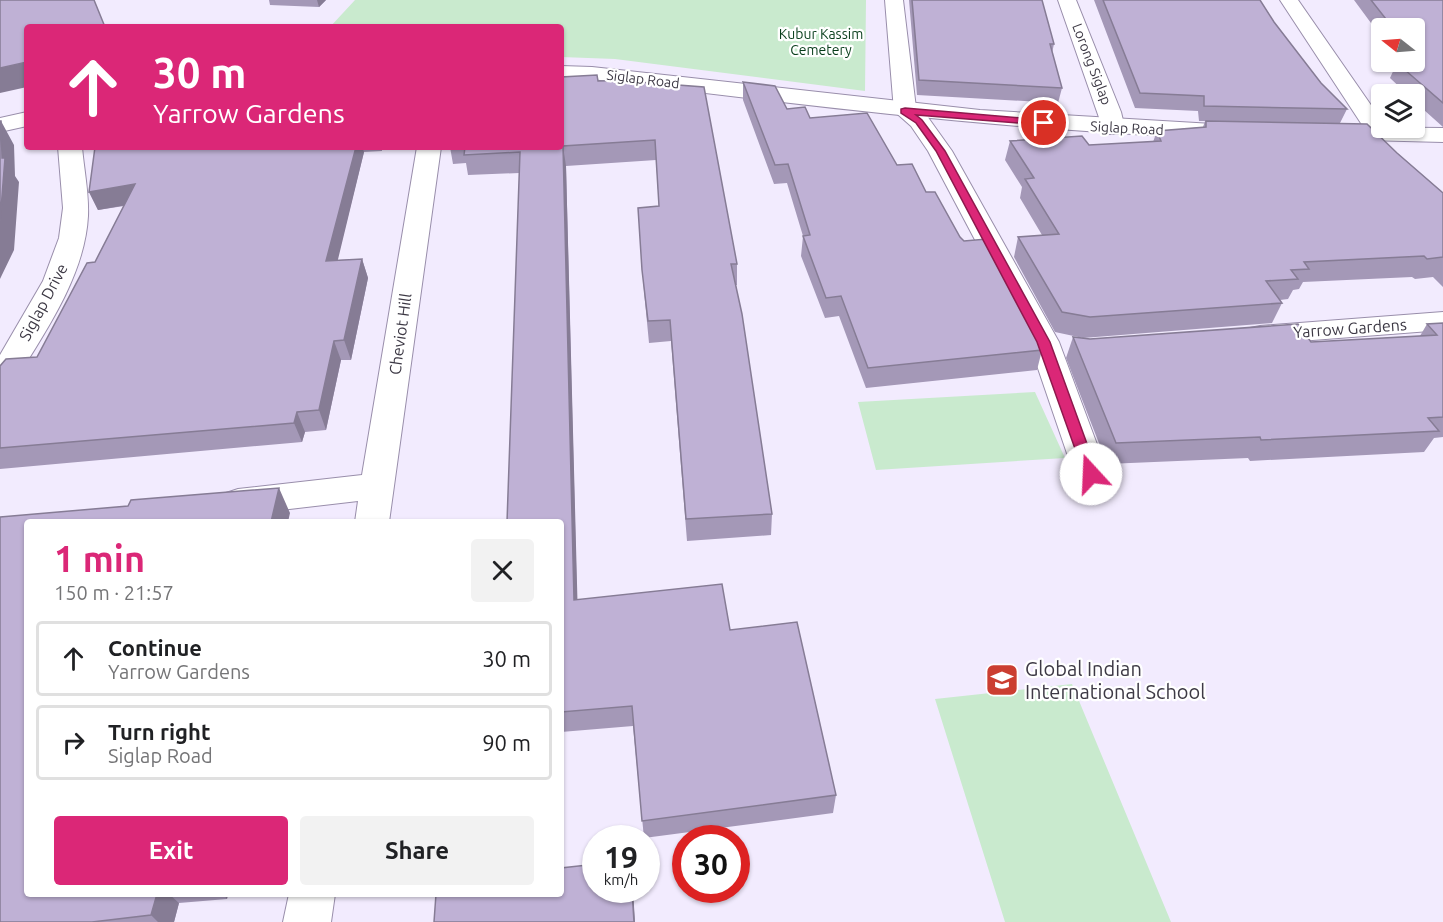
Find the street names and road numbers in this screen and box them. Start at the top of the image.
street label: Lorong Siglap [1069,21,1115,107]
street label: Siglap Road [606,67,680,91]
street label: Siglap Road [1090,118,1164,138]
street label: Siglap Drive [15,260,71,344]
street label: Cheviot Hill [385,292,415,376]
street label: Yarrow Gardens [1293,315,1407,341]

